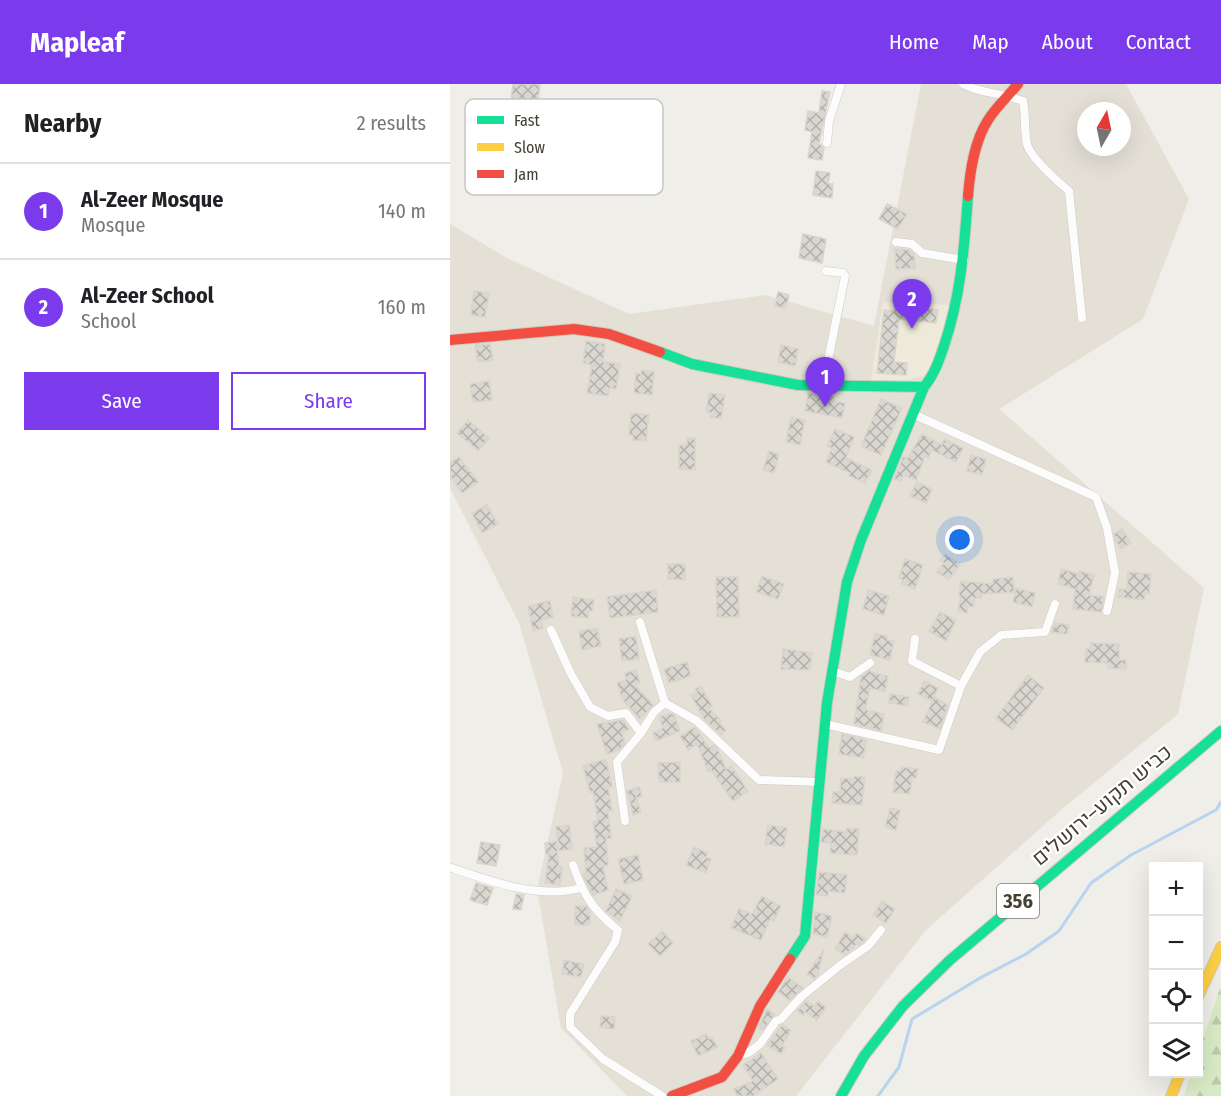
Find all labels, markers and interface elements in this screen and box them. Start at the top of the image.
text: Mapleaf [30,26,124,59]
text: Home [889,29,939,55]
text: Map [972,29,1009,55]
text: About [1042,29,1093,55]
text: Contact [1126,29,1191,55]
legend [465,99,663,195]
north arrow [1077,102,1131,156]
text: Nearby [24,108,101,139]
text: 2 results [357,111,426,135]
text: Fast [514,111,541,130]
text: Slow [514,138,545,157]
text: Jam [514,165,539,184]
text: Al-Zeer Mosque [81,186,223,213]
text: 1 [39,199,48,223]
text: 140 m [378,199,426,223]
text: Mosque [81,213,145,237]
pin: 2 [892,280,932,329]
text: Al-Zeer School [81,282,214,309]
text: 2 [39,295,48,319]
text: 160 m [378,295,426,319]
text: School [81,309,136,333]
pin: 1 [806,358,844,407]
button: Save [24,372,219,430]
button: Share [231,372,426,430]
your location [945,525,974,554]
street label: כביש תקוע–ירושלים [1027,739,1177,871]
map controls [1149,862,1203,1078]
button: + [1149,862,1203,916]
road number: 356 [997,884,1039,918]
button: − [1149,916,1203,970]
button: locate [1149,970,1203,1024]
button: layers [1149,1024,1203,1078]

